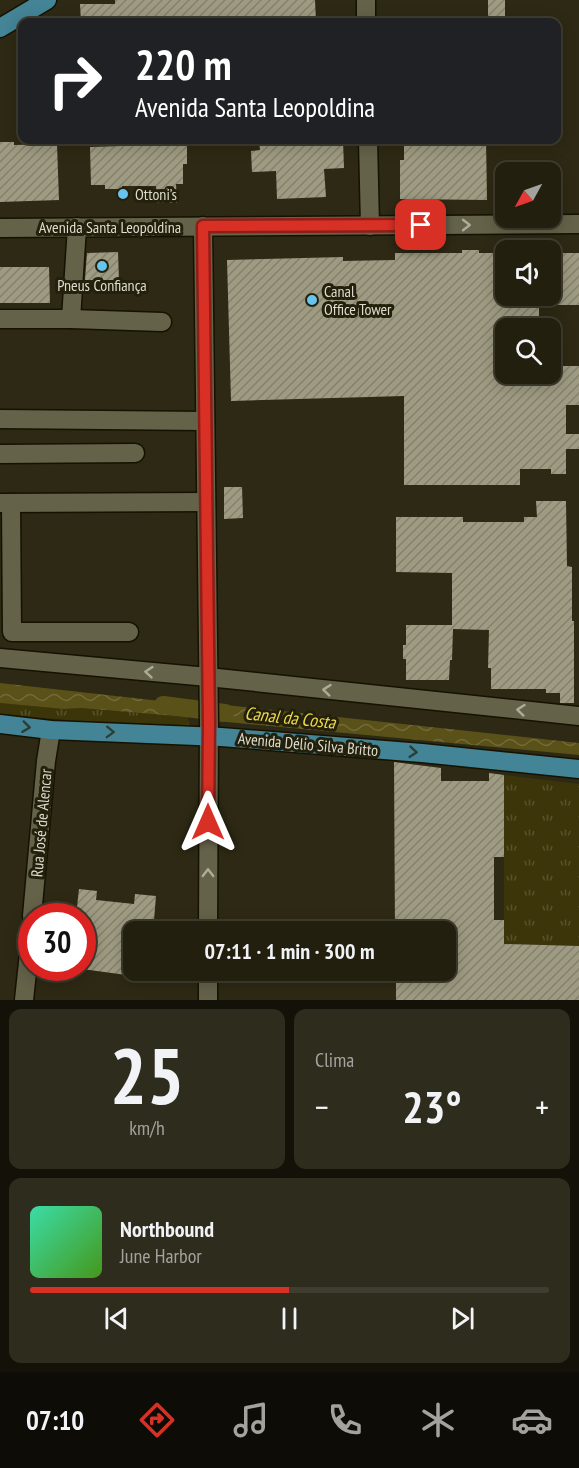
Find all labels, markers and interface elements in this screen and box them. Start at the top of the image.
text: 220 m [135,37,232,92]
icon: right [36,42,114,120]
text: Avenida Santa Leopoldina [135,90,375,124]
north arrow [495,162,561,228]
map controls [495,162,561,384]
place label: Ottoni’s [135,184,177,204]
marker: Ottoni’s [116,187,130,201]
pin [395,199,446,250]
icon: arrive [404,208,437,241]
street label: Avenida Santa Leopoldina [39,217,181,237]
one-way arrow [461,219,470,231]
button: sound [495,240,561,306]
marker: Pneus Confiança [95,259,109,273]
place label: Pneus Confiança [57,275,147,295]
place label: Canal Office Tower [324,281,392,319]
marker: Canal Office Tower [305,293,319,307]
button: search [495,318,561,384]
one-way arrow [145,666,154,679]
one-way arrow [322,684,331,697]
water label: Canal da Costa [244,701,337,734]
one-way arrow [516,704,525,717]
one-way arrow [21,720,30,732]
one-way arrow [105,726,114,739]
street label: Avenida Délio Silva Britto [237,728,379,760]
one-way arrow [408,745,417,758]
street label: Rua José de Alencar [26,767,56,878]
position arrow [176,790,240,854]
one-way arrow [202,869,214,878]
speed limit sign: 30 [18,903,96,981]
text: 07:11 · 1 min · 300 m [204,937,375,965]
text: 25 [110,1025,184,1126]
text: Clima [315,1047,354,1073]
text: 23° [402,1077,462,1135]
text: − [315,1085,329,1128]
text: + [535,1085,549,1128]
text: km/h [129,1115,165,1141]
text: Northbound [120,1215,214,1243]
text: June Harbor [120,1243,202,1269]
icon: previous [100,1302,133,1335]
icon: pause [273,1302,306,1335]
icon: next [446,1302,479,1335]
icon: directions [136,1399,178,1441]
icon: music [230,1399,272,1441]
icon: phone [324,1399,366,1441]
icon: climate [417,1399,459,1441]
icon: car [511,1399,553,1441]
text: 07:10 [26,1403,84,1437]

